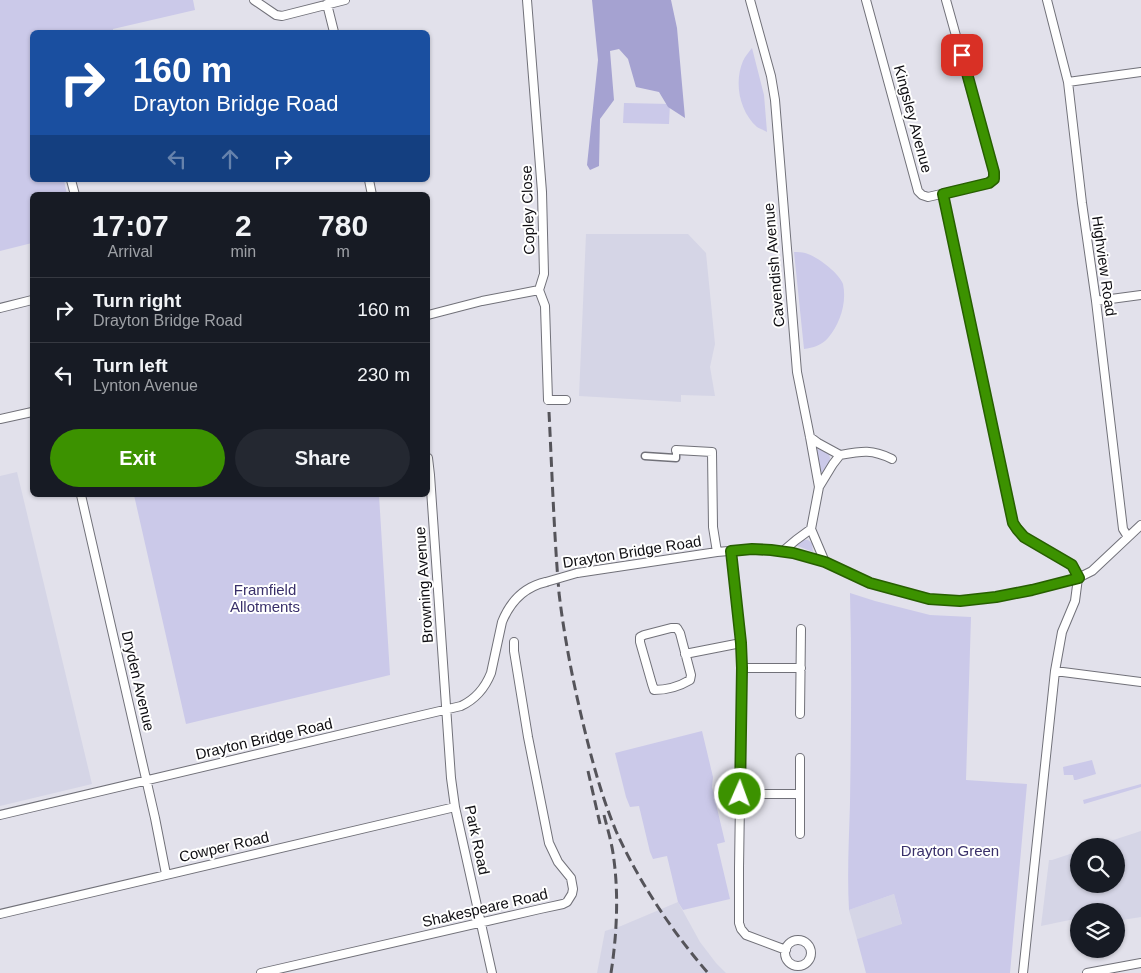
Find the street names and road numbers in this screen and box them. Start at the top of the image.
street label: Kingsley Avenue [891,63,936,175]
street label: Copley Close [517,165,538,255]
street label: Cavendish Avenue [760,202,787,328]
street label: Highview Road [1089,215,1120,317]
street label: Browning Avenue [411,526,436,644]
street label: Drayton Bridge Road [561,532,702,571]
street label: Dryden Avenue [119,629,158,733]
street label: Drayton Bridge Road [194,714,334,763]
street label: Park Road [462,803,493,876]
street label: Cowper Road [177,828,270,865]
street label: Shakespeare Road [420,885,549,930]

